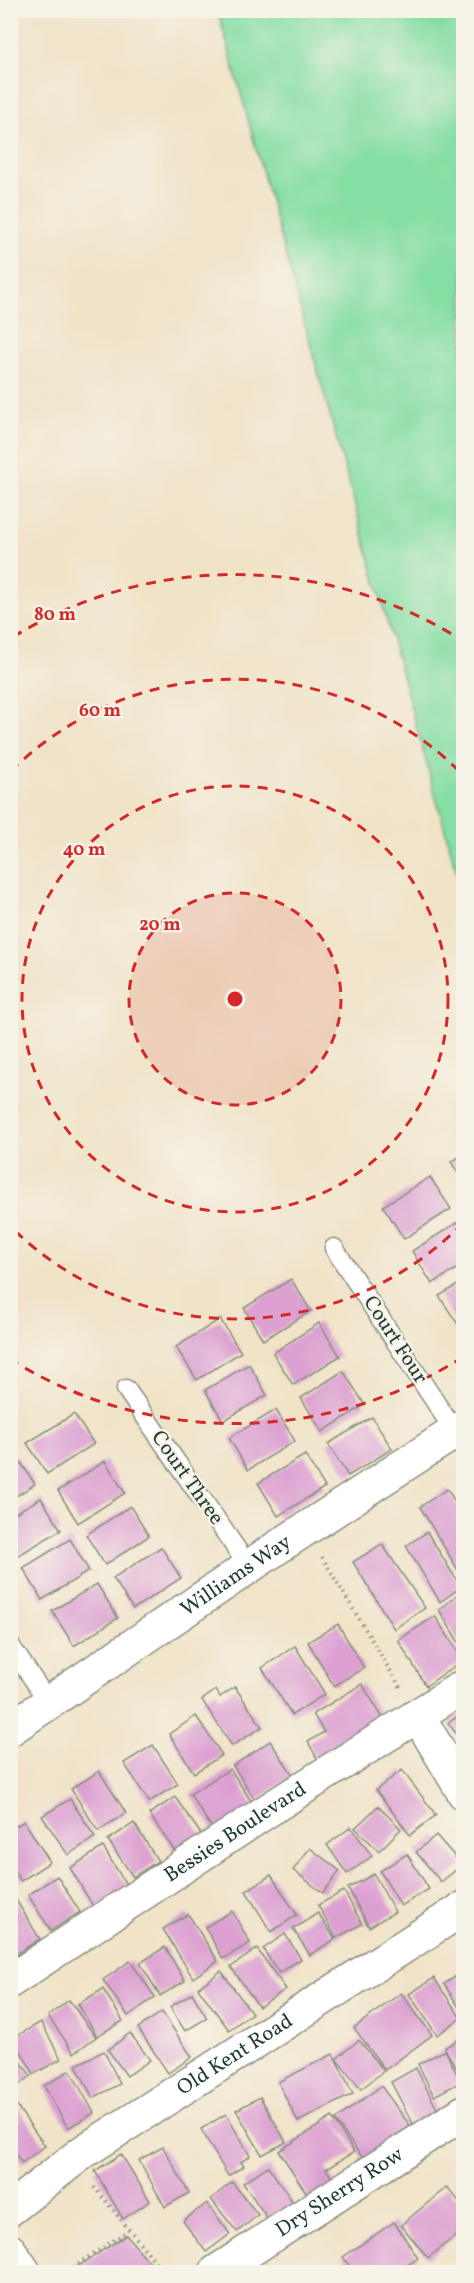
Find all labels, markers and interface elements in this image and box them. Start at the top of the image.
text: 80 m [34,603,76,628]
text: 60 m [79,699,121,724]
text: 40 m [63,838,105,863]
text: 20 m [139,913,181,938]
centre of rings [225,989,245,1009]
street label: Court Four [356,1290,434,1390]
street label: Court Three [144,1425,230,1531]
street label: Williams Way [175,1527,297,1624]
street label: Bessies Boulevard [158,1775,312,1890]
street label: Old Kent Road [171,2007,299,2103]
street label: Dry Sherry Row [270,2140,409,2244]

